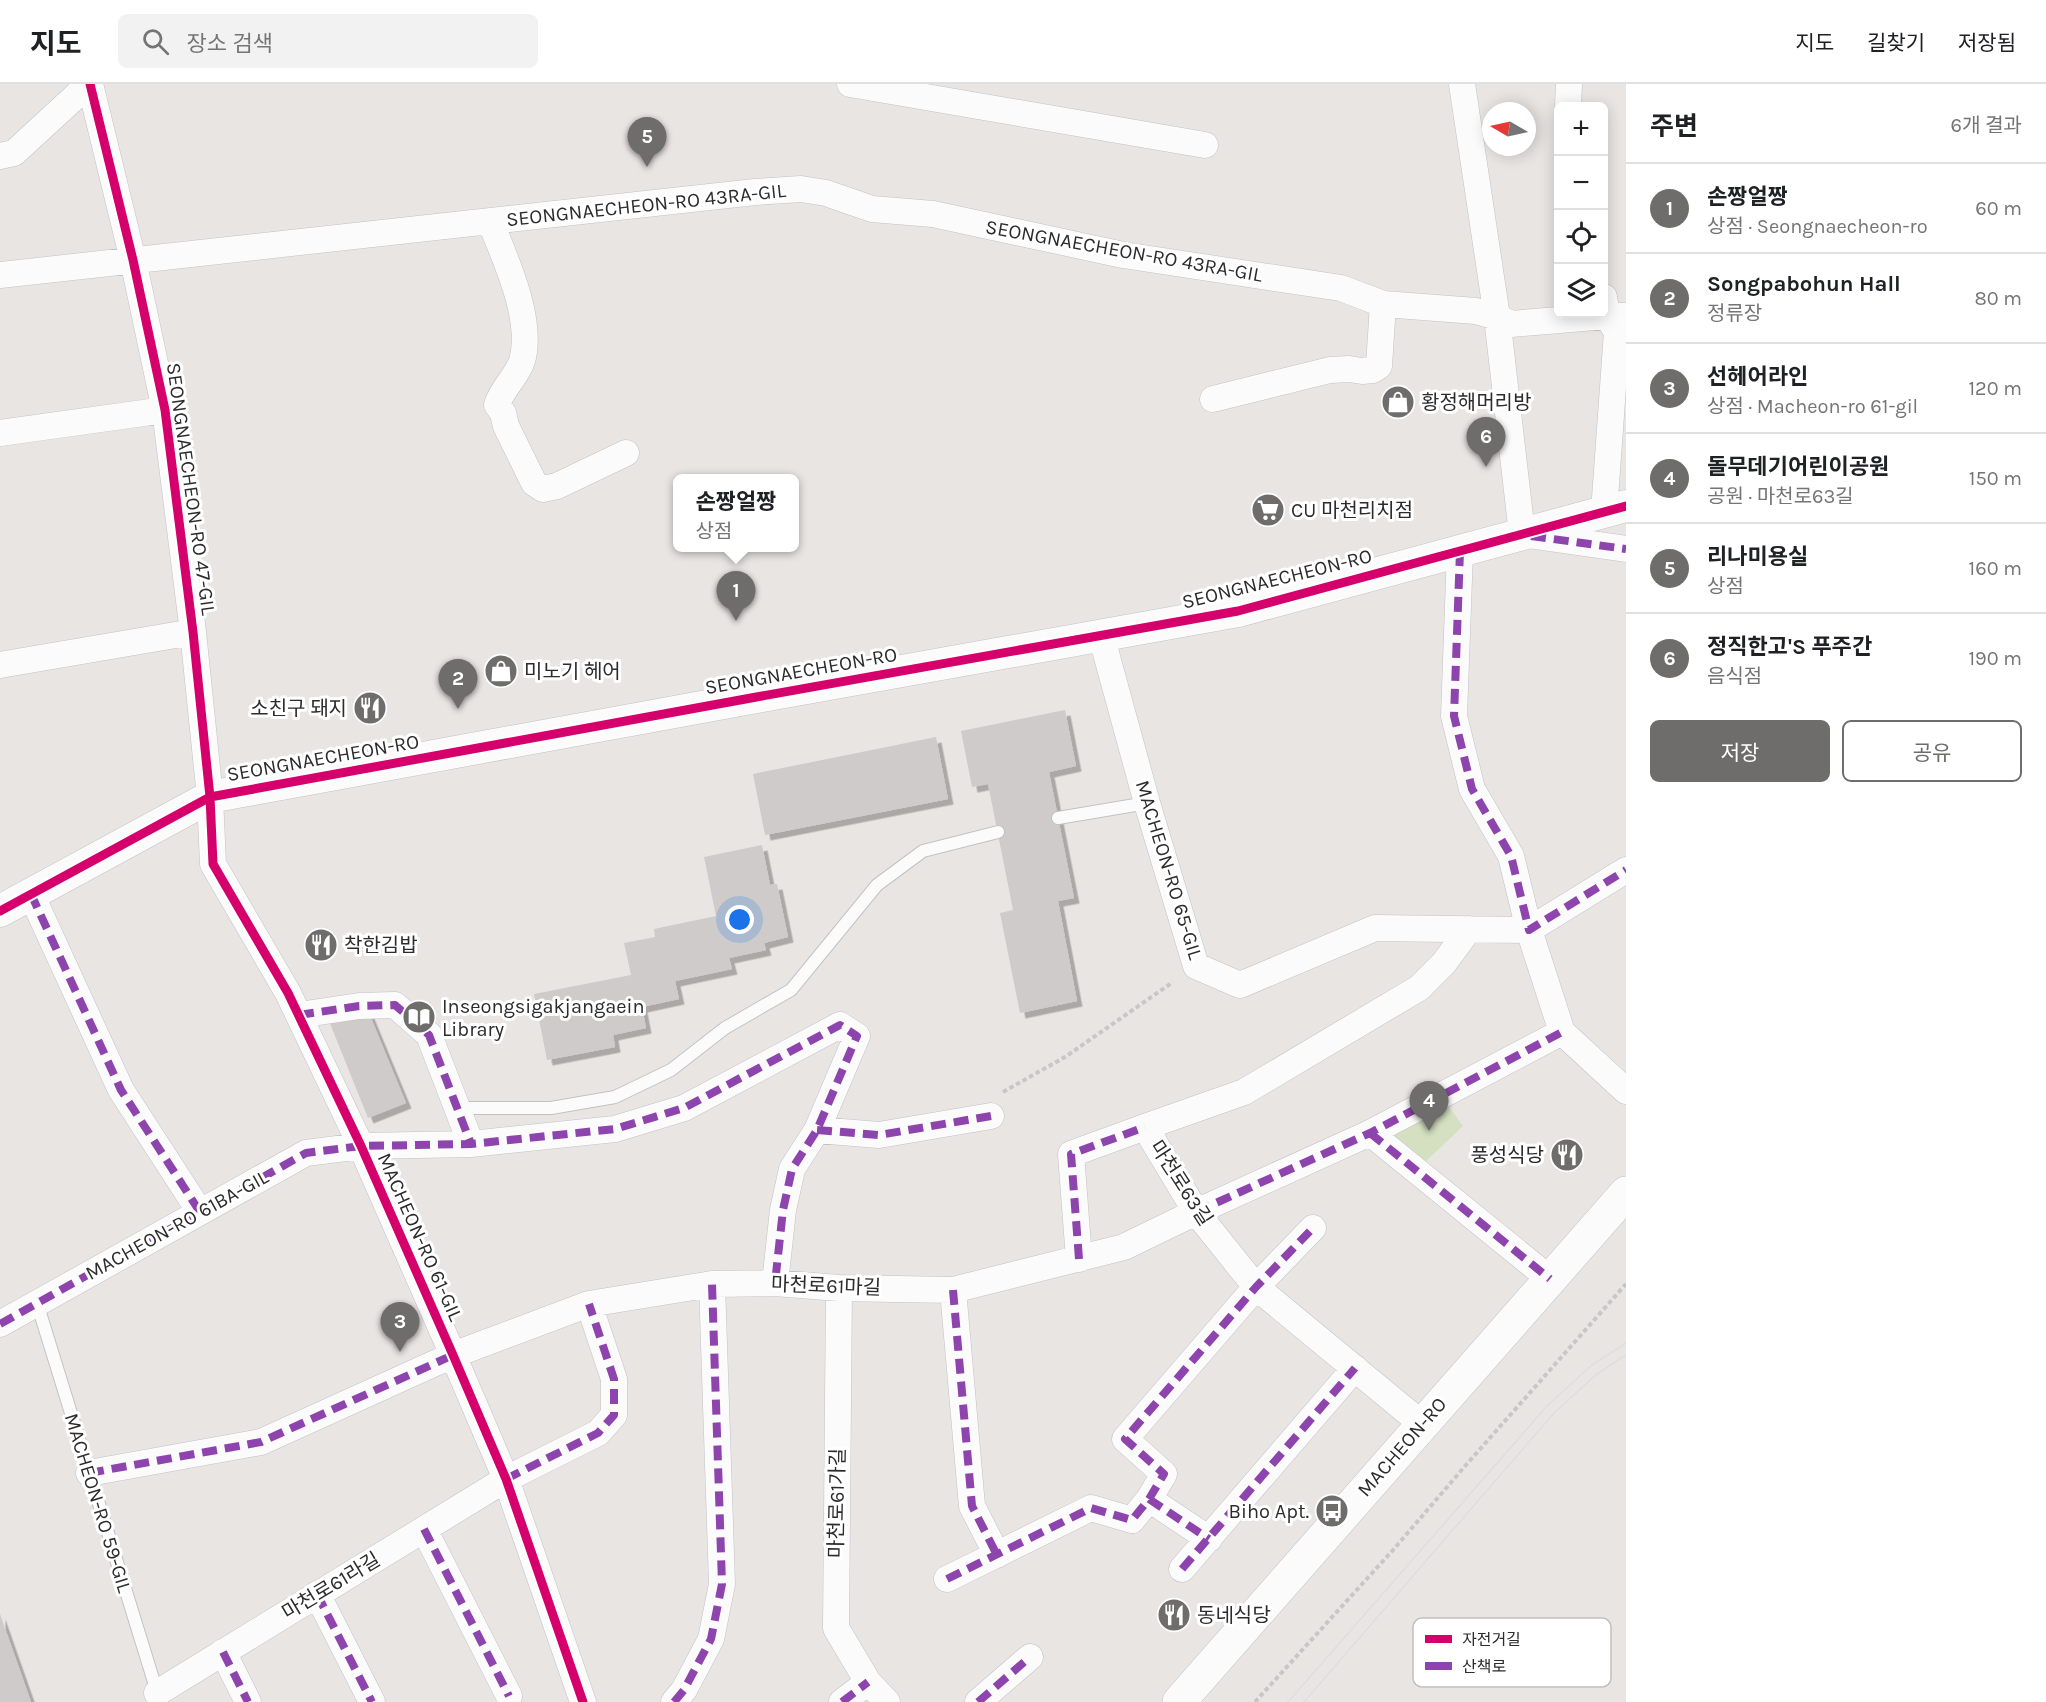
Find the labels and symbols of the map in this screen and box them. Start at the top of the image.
north arrow [1482,102,1536,156]
pin: 5 [628,118,666,167]
street label: SEONGNAECHEON-RO 43RA-GIL [505,179,788,231]
street label: SEONGNAECHEON-RO 43RA-GIL [984,215,1265,287]
street label: SEONGNAECHEON-RO 47-GIL [162,361,220,617]
shop icon: 황정해머리방 [1380,384,1416,420]
place label: 황정해머리방 [1421,391,1531,414]
pin: 6 [1466,418,1506,467]
supermarket icon: CU 마천리치점 [1250,492,1286,528]
place label: CU 마천리치점 [1291,499,1413,522]
street label: SEONGNAECHEON-RO [1180,544,1374,614]
pin: 1 [716,572,756,621]
street label: SEONGNAECHEON-RO [703,643,899,699]
shop icon: 미노기 헤어 [483,653,519,689]
pin: 2 [438,660,478,709]
place label: 미노기 헤어 [524,660,621,683]
restaurant icon: 소친구 돼지 [352,690,388,726]
place label: 소친구 돼지 [250,697,347,720]
street label: SEONGNAECHEON-RO [225,730,421,786]
street label: MACHEON-RO 65-GIL [1131,778,1207,963]
your location [725,905,754,934]
restaurant icon: 착한김밥 [303,927,339,963]
place label: 착한김밥 [344,934,418,957]
place label: Inseongsigakjangaein Library [442,995,645,1041]
library icon: Inseongsigakjangaein Library [401,999,437,1035]
pin: 4 [1410,1082,1448,1131]
street label: 마천로63길 [1145,1136,1217,1230]
restaurant icon: 풍성식당 [1549,1137,1585,1173]
place label: 풍성식당 [1470,1144,1544,1167]
street label: MACHEON-RO 61-GIL [373,1149,468,1325]
street label: MACHEON-RO 61BA-GIL [82,1165,273,1285]
street label: 마천로61마길 [771,1273,881,1299]
pin: 3 [380,1302,420,1352]
street label: MACHEON-RO [1353,1393,1451,1501]
street label: MACHEON-RO 59-GIL [60,1410,136,1596]
street label: 마천로61가길 [825,1448,849,1558]
bus stop icon: Biho Apt. [1314,1493,1350,1529]
place label: Biho Apt. [1229,1500,1309,1523]
street label: 마천로61라길 [278,1548,384,1624]
restaurant icon: 동네식당 [1156,1597,1192,1633]
place label: 동네식당 [1197,1604,1271,1627]
legend [1413,1618,1611,1687]
text: 자전거길 [1462,1630,1521,1649]
text: 산책로 [1462,1657,1506,1676]

